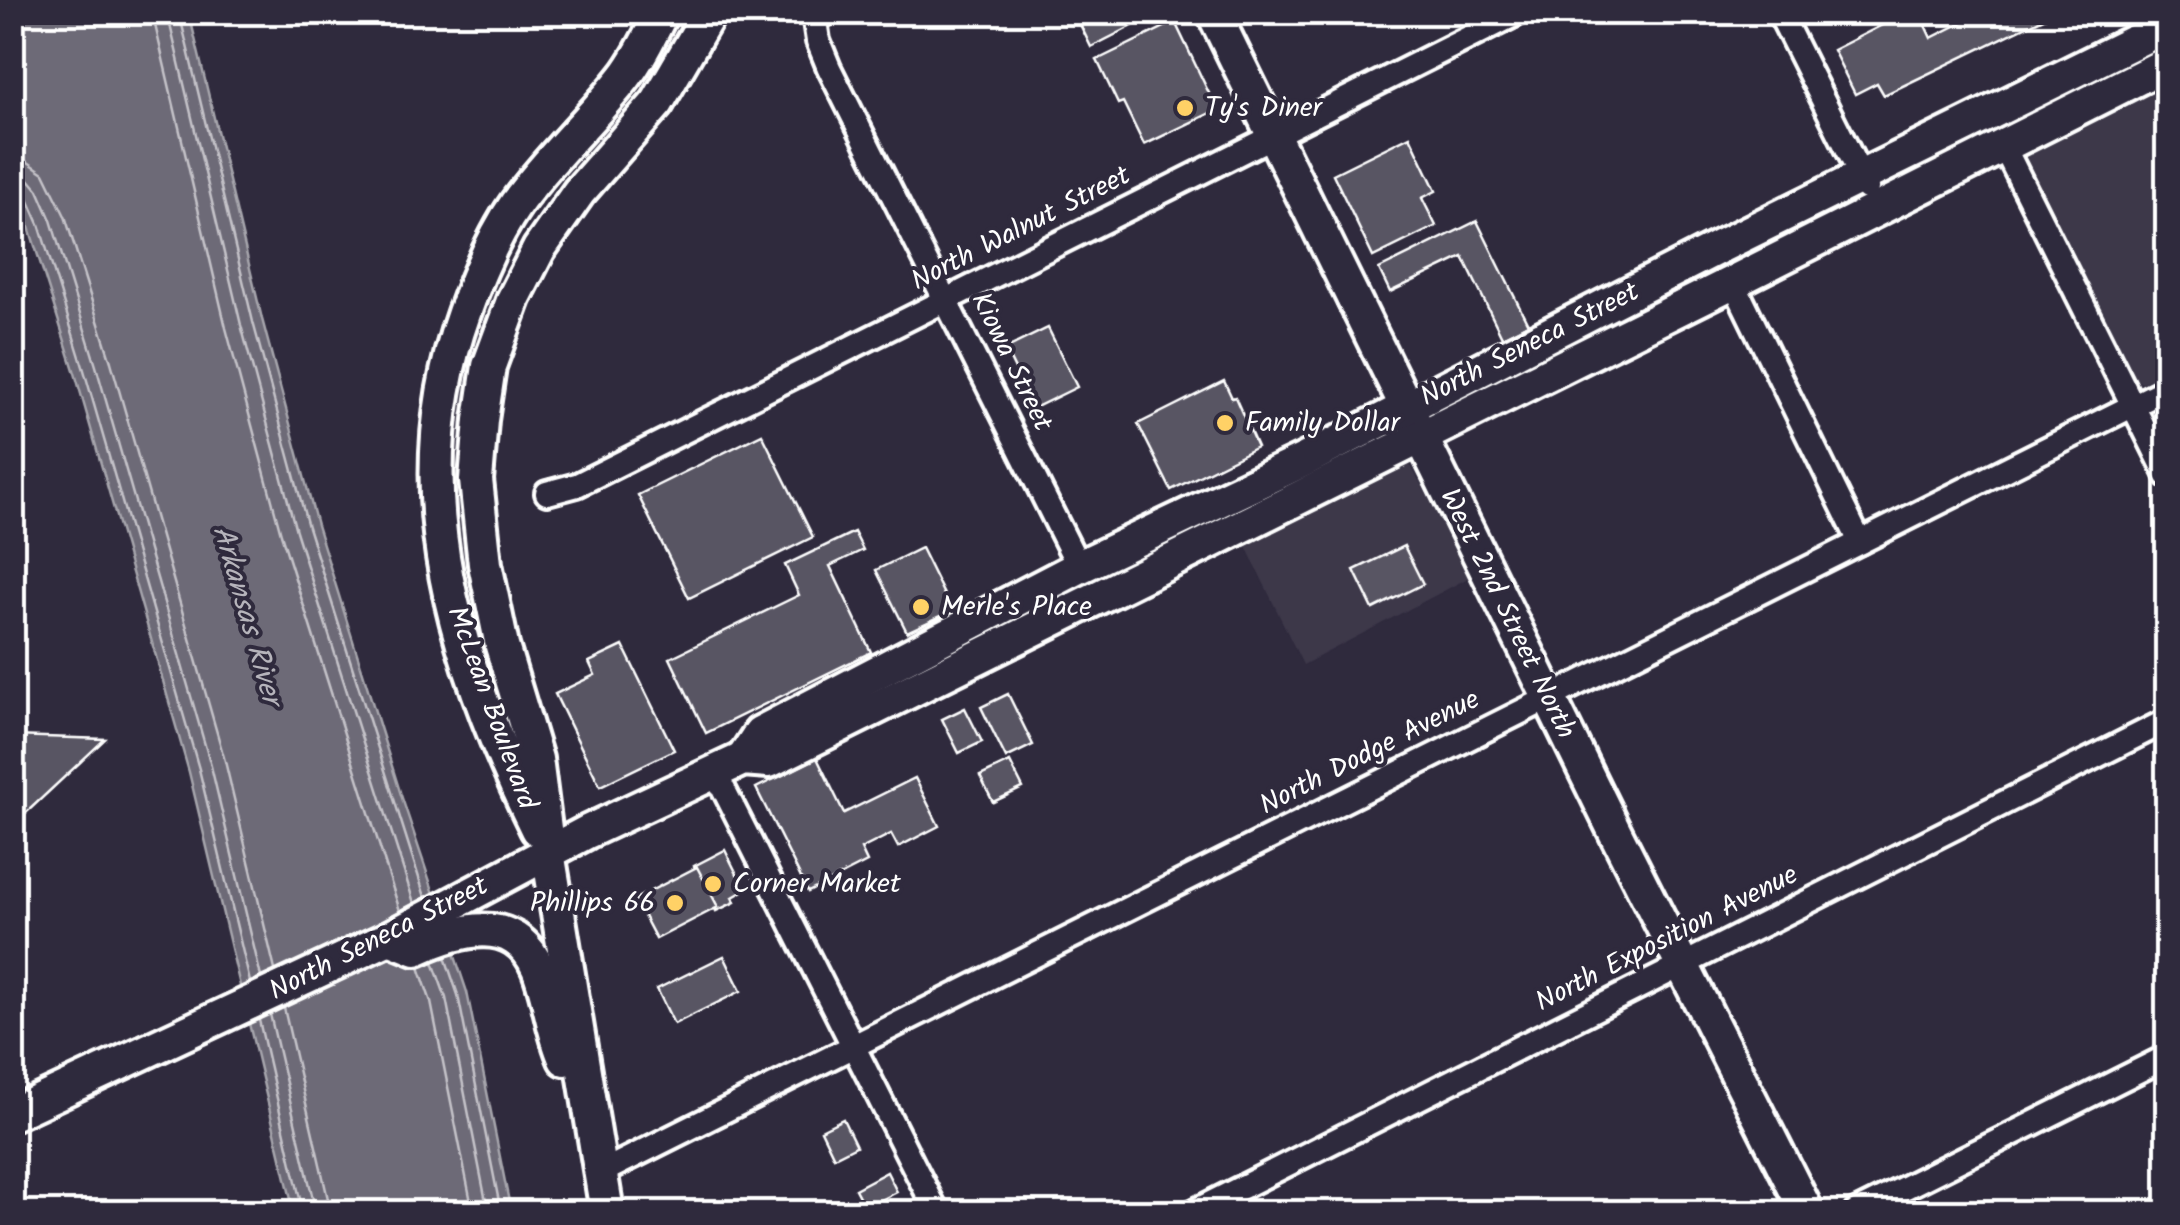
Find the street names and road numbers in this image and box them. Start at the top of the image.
street label: North Walnut Street [903,154,1140,304]
street label: North Seneca Street [1413,270,1649,420]
street label: Kiowa Street [958,285,1065,440]
street label: West 2nd Street North [1427,481,1587,747]
street label: McLean Boulevard [433,600,549,817]
street label: North Dodge Avenue [1252,678,1488,828]
street label: North Exposition Avenue [1528,853,1807,1025]
street label: North Seneca Street [262,864,498,1014]

